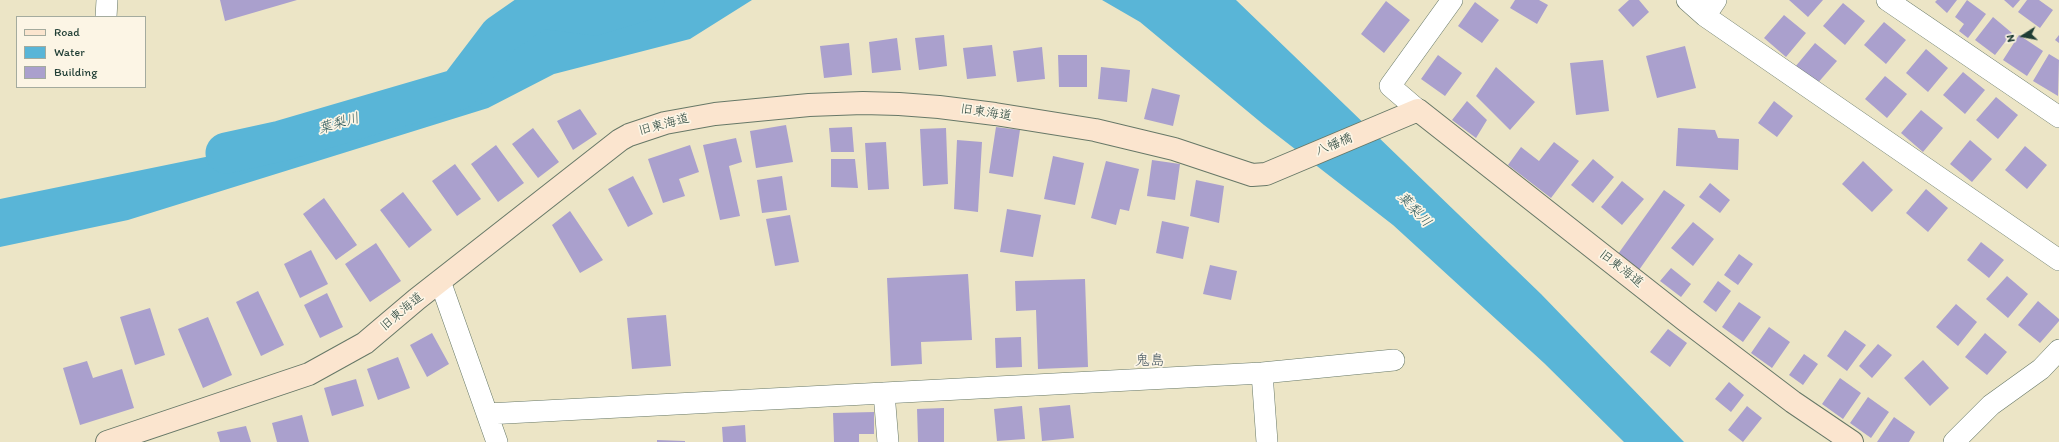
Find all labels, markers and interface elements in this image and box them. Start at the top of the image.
legend [16,16,146,88]
north arrow [2003,16,2043,56]
text: Road [54,25,80,39]
text: N [2004,33,2018,43]
text: Water [54,45,85,59]
text: Building [54,65,97,79]
street label: 旧東海道 [959,102,1013,124]
water label: 葉梨川 [316,110,362,138]
street label: 旧東海道 [637,111,691,139]
street label: 八幡橋 [1313,130,1355,160]
water label: 葉梨川 [1393,189,1435,231]
street label: 旧東海道 [1596,247,1646,291]
street label: 旧東海道 [377,289,427,335]
district label: 鬼島 [1135,352,1165,370]

